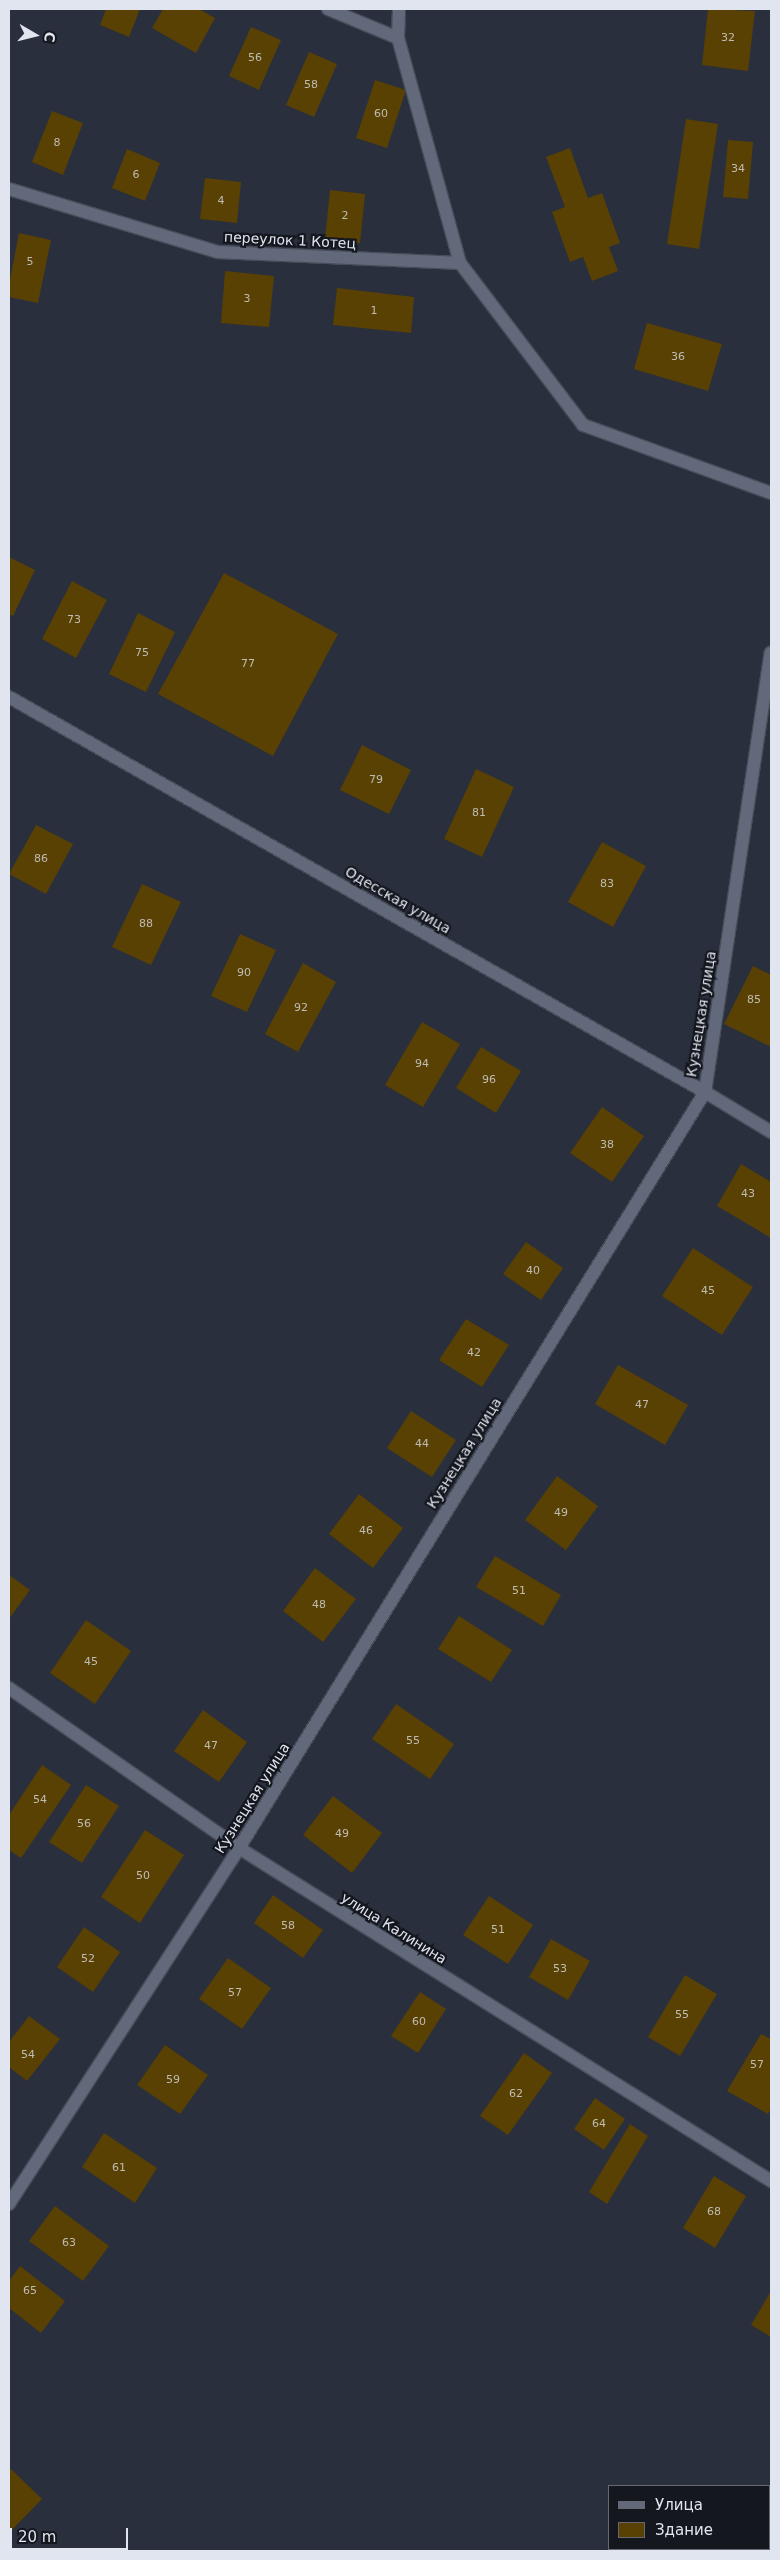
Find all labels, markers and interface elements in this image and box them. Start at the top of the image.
north arrow [10,10,60,60]
text: С [41,31,58,43]
house number: 32 [721,31,735,45]
house number: 56 [248,51,262,65]
house number: 58 [304,78,318,92]
house number: 60 [374,107,388,121]
house number: 8 [54,136,60,150]
house number: 34 [731,162,745,176]
house number: 6 [133,168,139,182]
house number: 4 [218,194,224,208]
house number: 2 [342,209,348,223]
street label: переулок 1 Котец [224,228,356,252]
house number: 5 [27,255,33,269]
house number: 3 [244,292,250,306]
house number: 1 [371,304,377,318]
house number: 36 [671,350,685,364]
house number: 73 [67,613,81,627]
house number: 75 [135,646,149,660]
house number: 77 [241,657,255,671]
house number: 79 [369,773,383,787]
house number: 81 [472,806,486,820]
house number: 86 [34,852,48,866]
street label: Одесская улица [342,863,454,937]
house number: 83 [600,877,614,891]
house number: 88 [139,917,153,931]
street label: Кузнецкая улица [683,950,719,1078]
house number: 90 [237,966,251,980]
house number: 85 [747,993,761,1007]
house number: 92 [294,1001,308,1015]
house number: 94 [415,1057,429,1071]
house number: 96 [482,1073,496,1087]
house number: 38 [600,1138,614,1152]
house number: 43 [741,1187,755,1201]
house number: 40 [526,1264,540,1278]
house number: 45 [701,1284,715,1298]
house number: 42 [467,1346,481,1360]
street label: Кузнецкая улица [423,1395,505,1511]
house number: 47 [635,1398,649,1412]
house number: 44 [415,1437,429,1451]
house number: 49 [554,1506,568,1520]
house number: 46 [359,1524,373,1538]
house number: 51 [512,1584,526,1598]
house number: 48 [312,1598,326,1612]
house number: 45 [84,1655,98,1669]
house number: 55 [406,1734,420,1748]
house number: 47 [204,1739,218,1753]
street label: Кузнецкая улица [211,1740,293,1856]
house number: 54 [33,1793,47,1807]
house number: 56 [77,1817,91,1831]
house number: 49 [335,1827,349,1841]
house number: 50 [136,1869,150,1883]
street label: улица Калинина [338,1889,450,1967]
house number: 58 [281,1919,295,1933]
house number: 51 [491,1923,505,1937]
house number: 52 [81,1952,95,1966]
house number: 53 [553,1962,567,1976]
house number: 57 [228,1986,242,2000]
house number: 55 [675,2008,689,2022]
house number: 60 [412,2015,426,2029]
house number: 54 [21,2048,35,2062]
house number: 57 [750,2058,764,2072]
house number: 59 [166,2073,180,2087]
house number: 62 [509,2087,523,2101]
house number: 64 [592,2117,606,2131]
house number: 61 [112,2161,126,2175]
house number: 68 [707,2205,721,2219]
house number: 63 [62,2236,76,2250]
house number: 65 [23,2284,37,2298]
legend [608,2485,770,2550]
text: Улица [655,2496,703,2514]
scale bar [12,2518,130,2550]
text: Здание [655,2521,713,2539]
text: 20 m [18,2528,56,2546]

